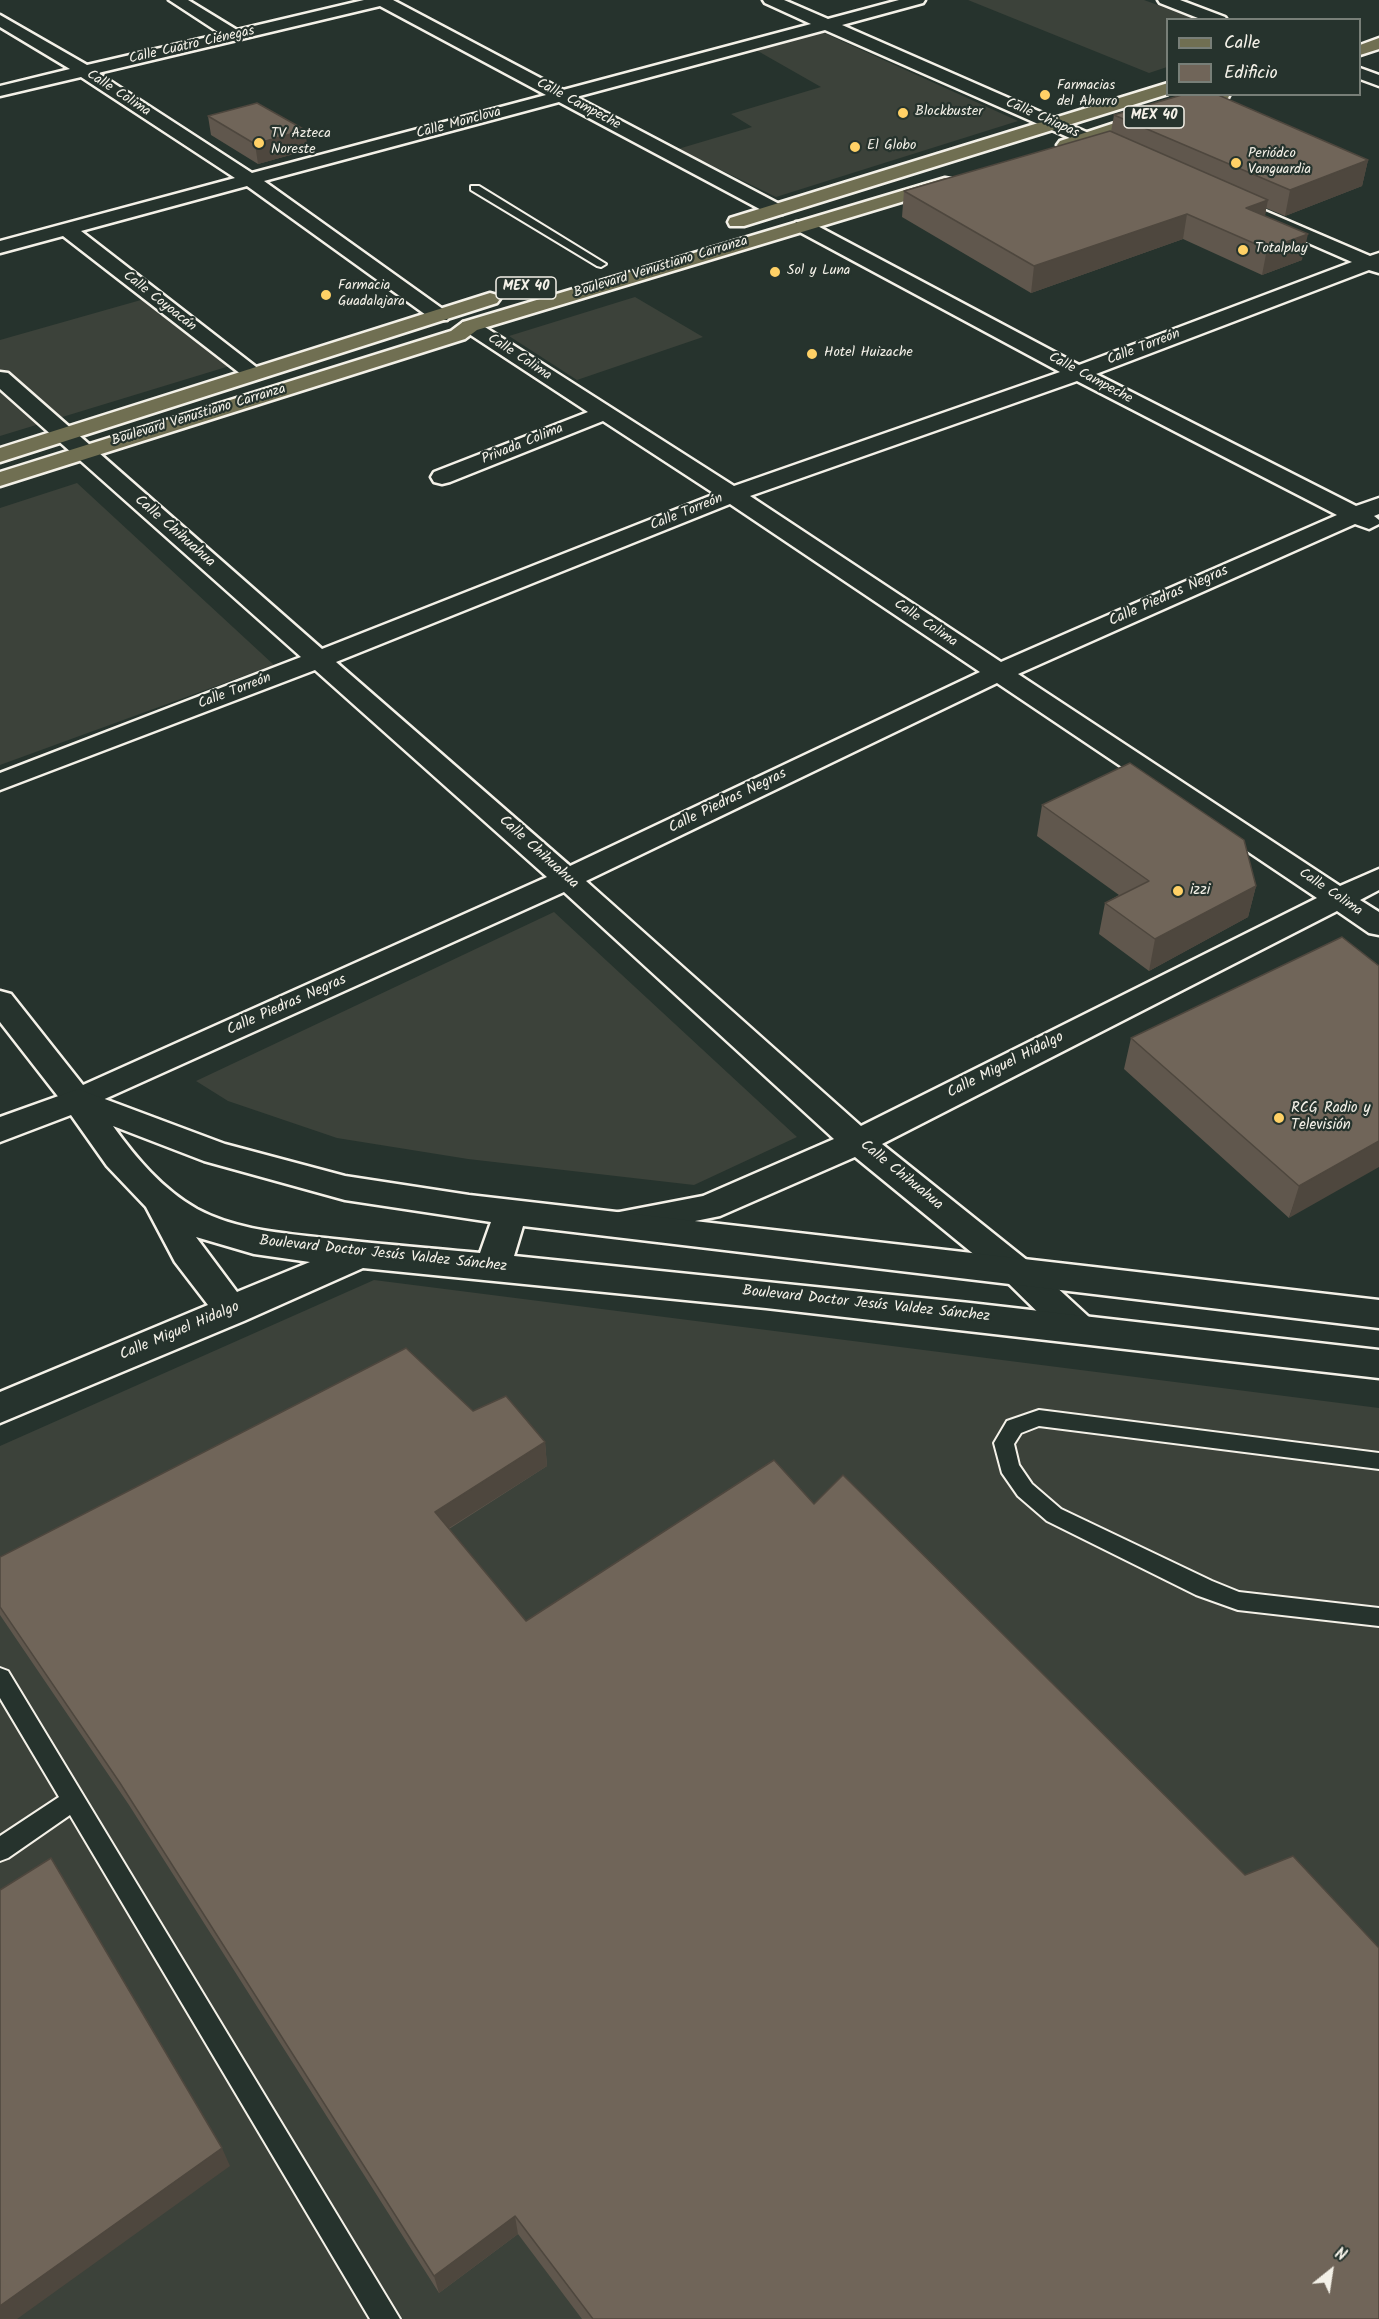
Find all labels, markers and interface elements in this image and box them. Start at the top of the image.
legend [1166,18,1361,96]
street label: Calle Cuatro Ciénegas [128,23,256,69]
text: Calle [1224,29,1260,58]
text: Edificio [1224,59,1278,88]
street label: Calle Colima [83,67,153,121]
street label: Calle Campeche [533,76,623,134]
place label: Farmacias del Ahorro [1057,79,1117,112]
marker: Farmacias del Ahorro [1038,88,1052,102]
street label: Calle Chiapas [1003,95,1081,143]
street label: Calle Monclova [415,105,503,143]
place label: Blockbuster [915,105,983,121]
marker: Blockbuster [896,106,910,120]
road number: MEX 40 [1124,106,1184,128]
place label: TV Azteca Noreste [271,127,331,160]
marker: TV Azteca Noreste [252,136,266,150]
place label: El Globo [867,139,916,155]
marker: El Globo [848,140,862,154]
place label: Periódco Vanguardia [1248,147,1311,180]
marker: Periódco Vanguardia [1229,156,1243,170]
street label: Boulevard Venustiano Carranza [572,234,750,302]
place label: Totalplay [1255,242,1307,258]
marker: Totalplay [1236,243,1250,257]
place label: Sol y Luna [787,264,850,280]
marker: Sol y Luna [768,265,782,279]
street label: Calle Coyoacán [119,268,199,336]
road number: MEX 40 [496,277,556,299]
place label: Farmacia Guadalajara [338,279,405,312]
marker: Farmacia Guadalajara [319,288,333,302]
street label: Calle Torreón [1105,326,1183,370]
street label: Calle Colima [484,331,554,385]
place label: Hotel Huizache [824,346,913,362]
marker: Hotel Huizache [805,347,819,361]
street label: Calle Campeche [1045,350,1135,408]
street label: Boulevard Venustiano Carranza [110,382,288,450]
street label: Privada Colima [480,421,566,469]
street label: Calle Torreón [648,491,726,535]
street label: Calle Chihuahua [130,492,218,572]
street label: Calle Piedras Negras [1106,563,1232,631]
street label: Calle Colima [890,597,960,651]
street label: Calle Torreón [196,670,274,714]
street label: Calle Piedras Negras [666,766,790,838]
street label: Calle Chihuahua [494,812,582,894]
street label: Calle Colima [1295,866,1365,920]
place label: izzi [1190,882,1210,900]
marker: izzi [1171,884,1185,898]
street label: Calle Piedras Negras [224,972,350,1040]
street label: Calle Miguel Hidalgo [945,1029,1067,1103]
place label: RCG Radio y Televisión [1291,1100,1371,1135]
marker: RCG Radio y Televisión [1272,1111,1286,1125]
street label: Calle Chihuahua [856,1137,946,1215]
street label: Boulevard Doctor Jesús Valdez Sánchez [258,1233,508,1277]
street label: Boulevard Doctor Jesús Valdez Sánchez [741,1283,991,1327]
street label: Calle Miguel Hidalgo [118,1299,242,1365]
north arrow [1301,2241,1361,2301]
text: N [1330,2242,1351,2268]

